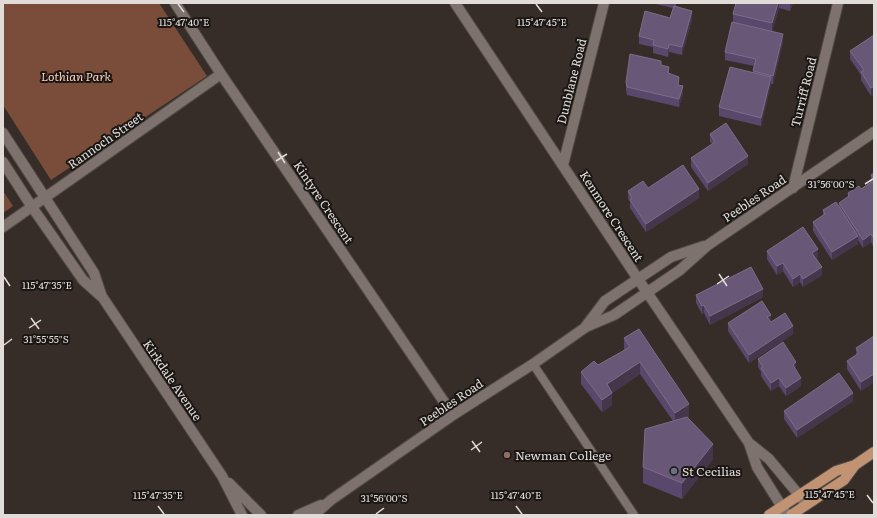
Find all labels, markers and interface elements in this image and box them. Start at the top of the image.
text: 115°47'40"E [159,14,209,29]
text: 115°47'45"E [517,14,567,29]
street label: Dunblane Road [552,36,590,126]
street label: Turriff Road [786,54,821,129]
park label: Lothian Park [41,67,112,85]
street label: Rannoch Street [64,107,146,173]
street label: Kintyre Crescent [290,157,358,247]
street label: Kenmore Crescent [576,167,648,265]
street label: Peebles Road [719,170,790,226]
text: 31°56'00"S [808,176,855,191]
text: 115°47'35"E [22,277,72,292]
text: 31°55'55"S [23,331,69,346]
street label: Kirkdale Avenue [139,336,207,424]
street label: Peebles Road [416,374,487,430]
place label: Newman College [515,446,611,464]
marker: Newman College [502,450,512,460]
place label: St Cecilias [682,462,741,480]
marker: St Cecilias [669,466,679,476]
text: 115°47'45"E [805,486,855,501]
text: 115°47'35"E [133,487,183,502]
text: 115°47'40"E [491,487,541,502]
text: 31°56'00"S [361,490,408,505]

